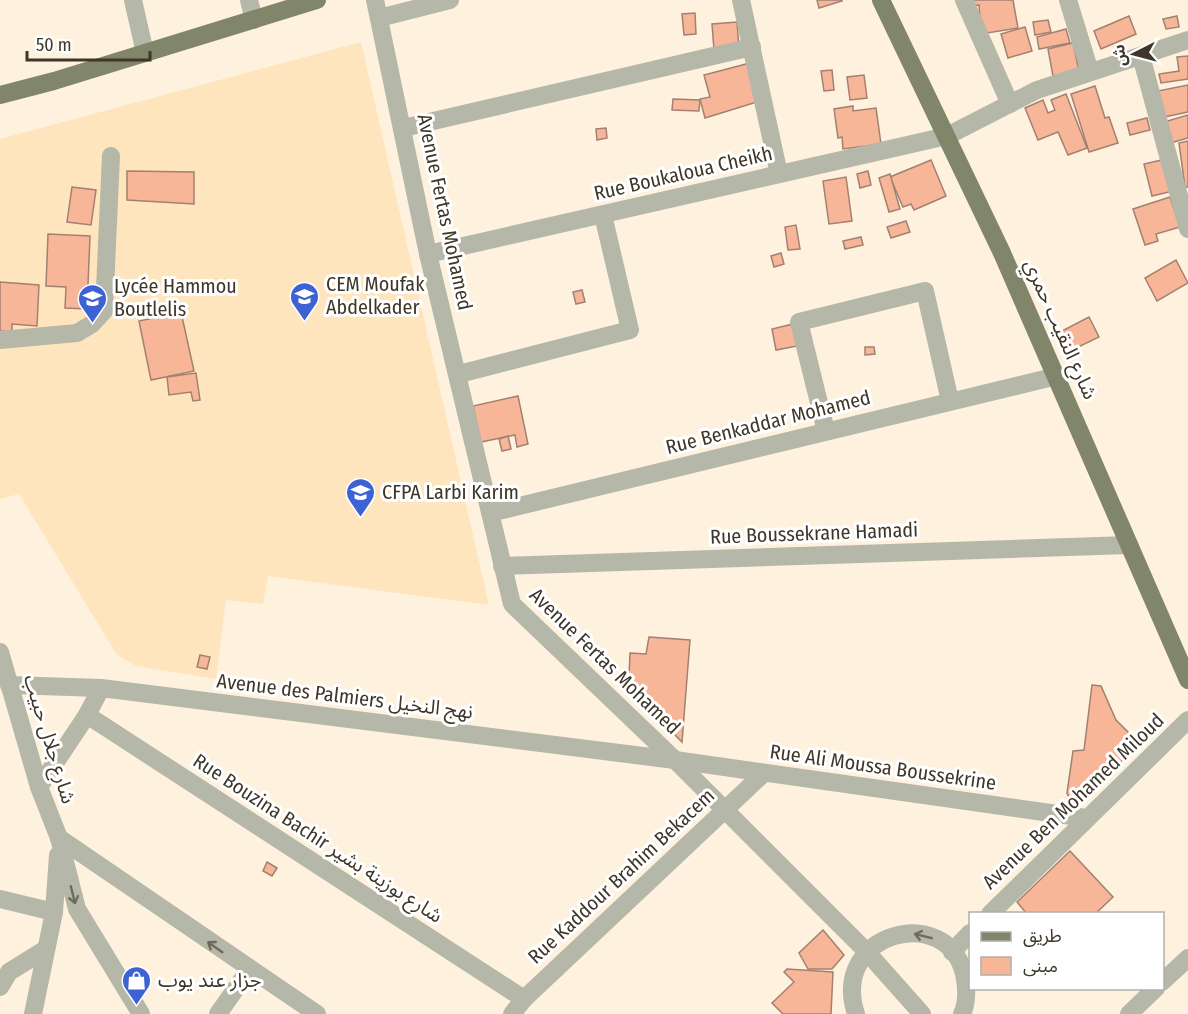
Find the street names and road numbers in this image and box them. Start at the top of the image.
street label: Avenue Fertas Mohamed [412,112,478,312]
street label: Rue Boukaloua Cheikh [591,141,775,205]
street label: شارع النقيب حمري [1016,255,1103,404]
street label: Rue Benkaddar Mohamed [663,385,873,459]
street label: Rue Boussekrane Hamadi [710,517,918,549]
street label: Avenue Fertas Mohamed [525,583,685,739]
street label: Avenue des Palmiers نهج النخيل [215,668,475,727]
street label: شارع جلال حبيب [16,671,81,807]
street label: Avenue Ben Mohamed Miloud [977,708,1169,894]
street label: Rue Ali Moussa Boussekrine [768,739,998,795]
street label: Rue Bouzina Bachir شارع بوزينة بشير [187,748,447,930]
street label: Rue Kaddour Brahim Bekacem [523,783,719,969]

